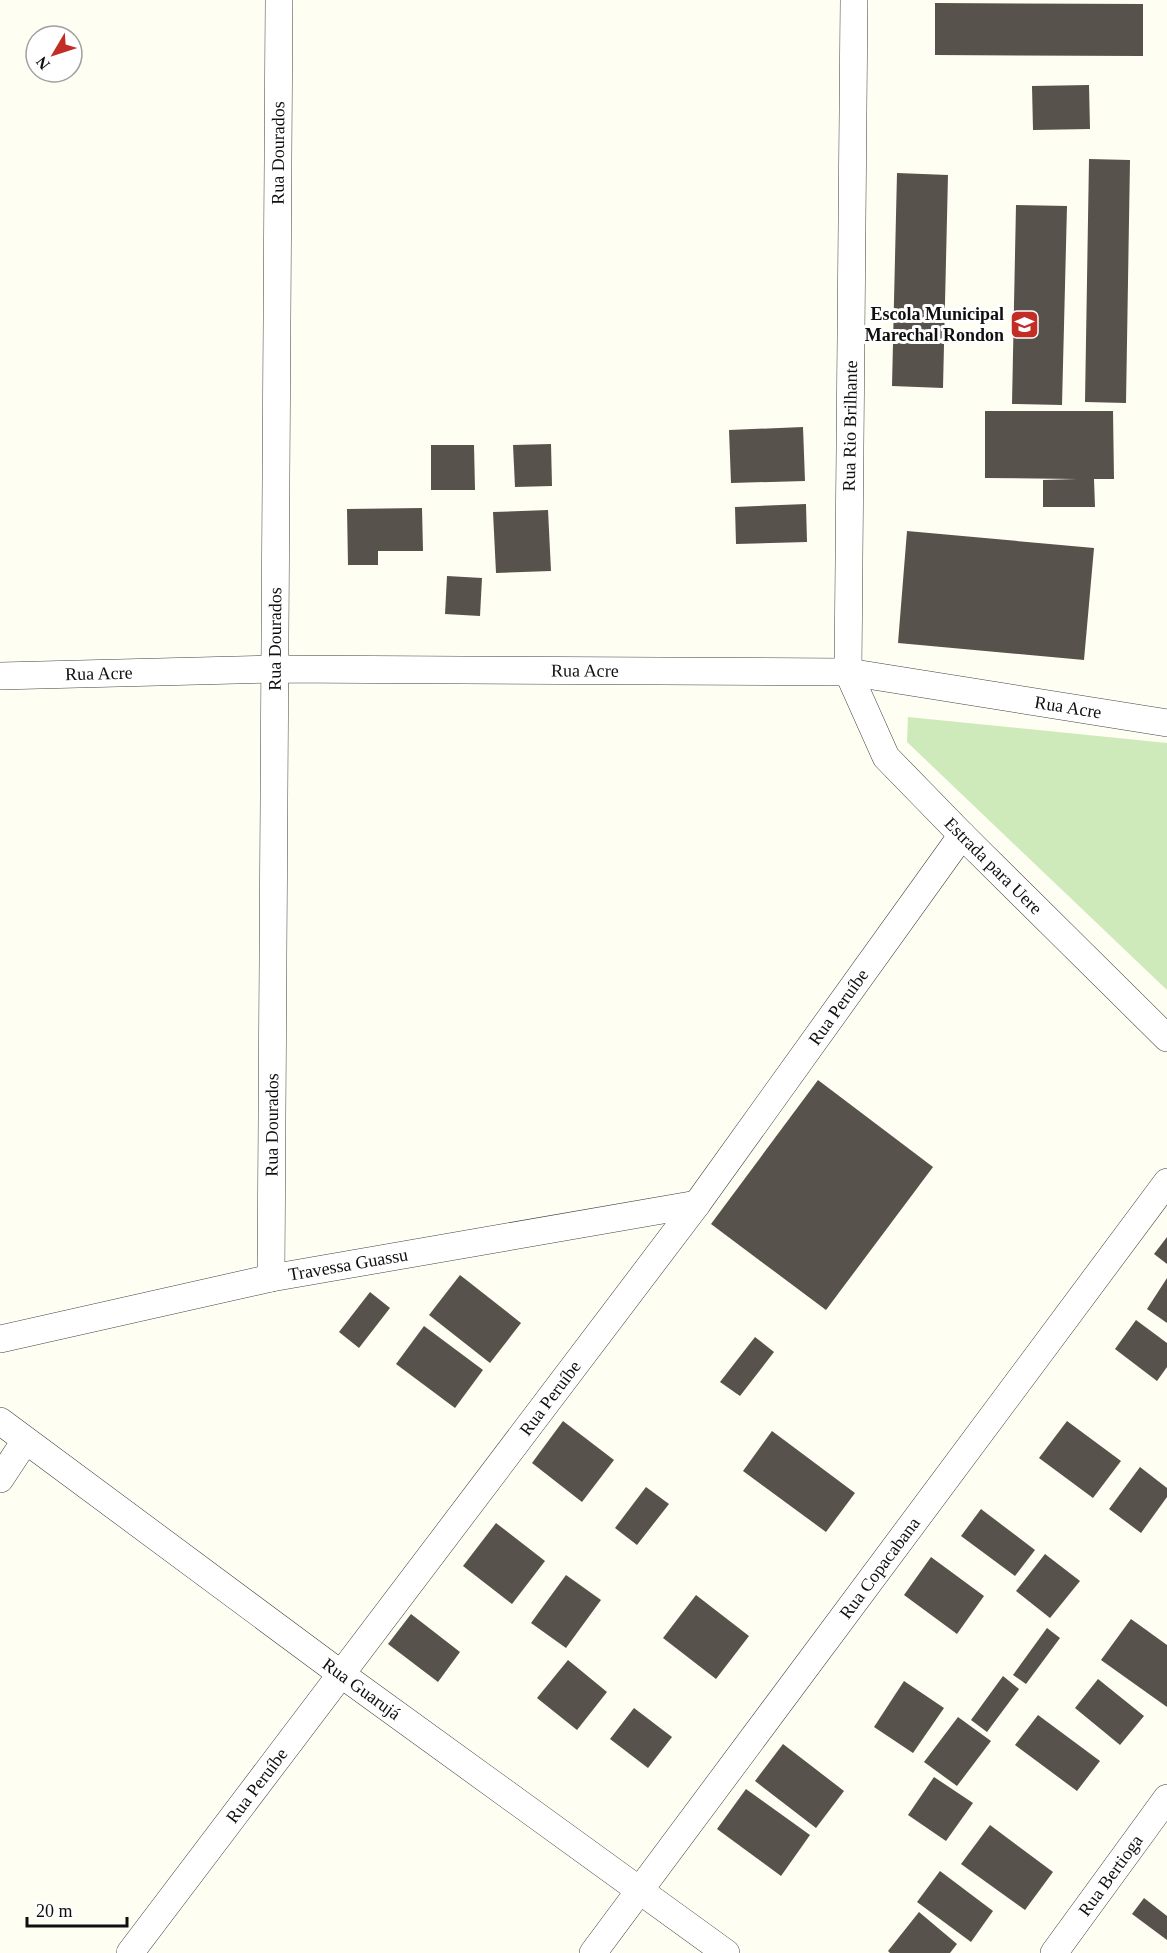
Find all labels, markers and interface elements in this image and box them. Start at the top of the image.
north arrow [24,24,84,84]
text: N [32,53,53,73]
street label: Rua Dourados [268,101,288,205]
place label: Escola Municipal Marechal Rondon [865,304,1004,345]
school or university icon: Escola Municipal Marechal Rondon [1009,308,1041,340]
street label: Rua Rio Brilhante [839,360,861,492]
street label: Rua Dourados [265,587,285,691]
street label: Rua Acre [551,660,619,681]
street label: Rua Acre [65,663,133,684]
street label: Rua Acre [1033,692,1103,722]
street label: Estrada para Uere [940,813,1046,918]
street label: Rua Peruíbe [805,965,872,1049]
street label: Rua Dourados [262,1073,282,1177]
street label: Travessa Guassu [287,1244,409,1285]
street label: Rua Peruíbe [515,1357,585,1439]
street label: Rua Copacabana [835,1513,924,1623]
street label: Rua Guarujá [319,1654,404,1724]
street label: Rua Peruíbe [222,1744,291,1827]
street label: Rua Bertioga [1074,1831,1147,1920]
scale bar [27,1890,128,1928]
text: 20 m [36,1901,73,1921]

